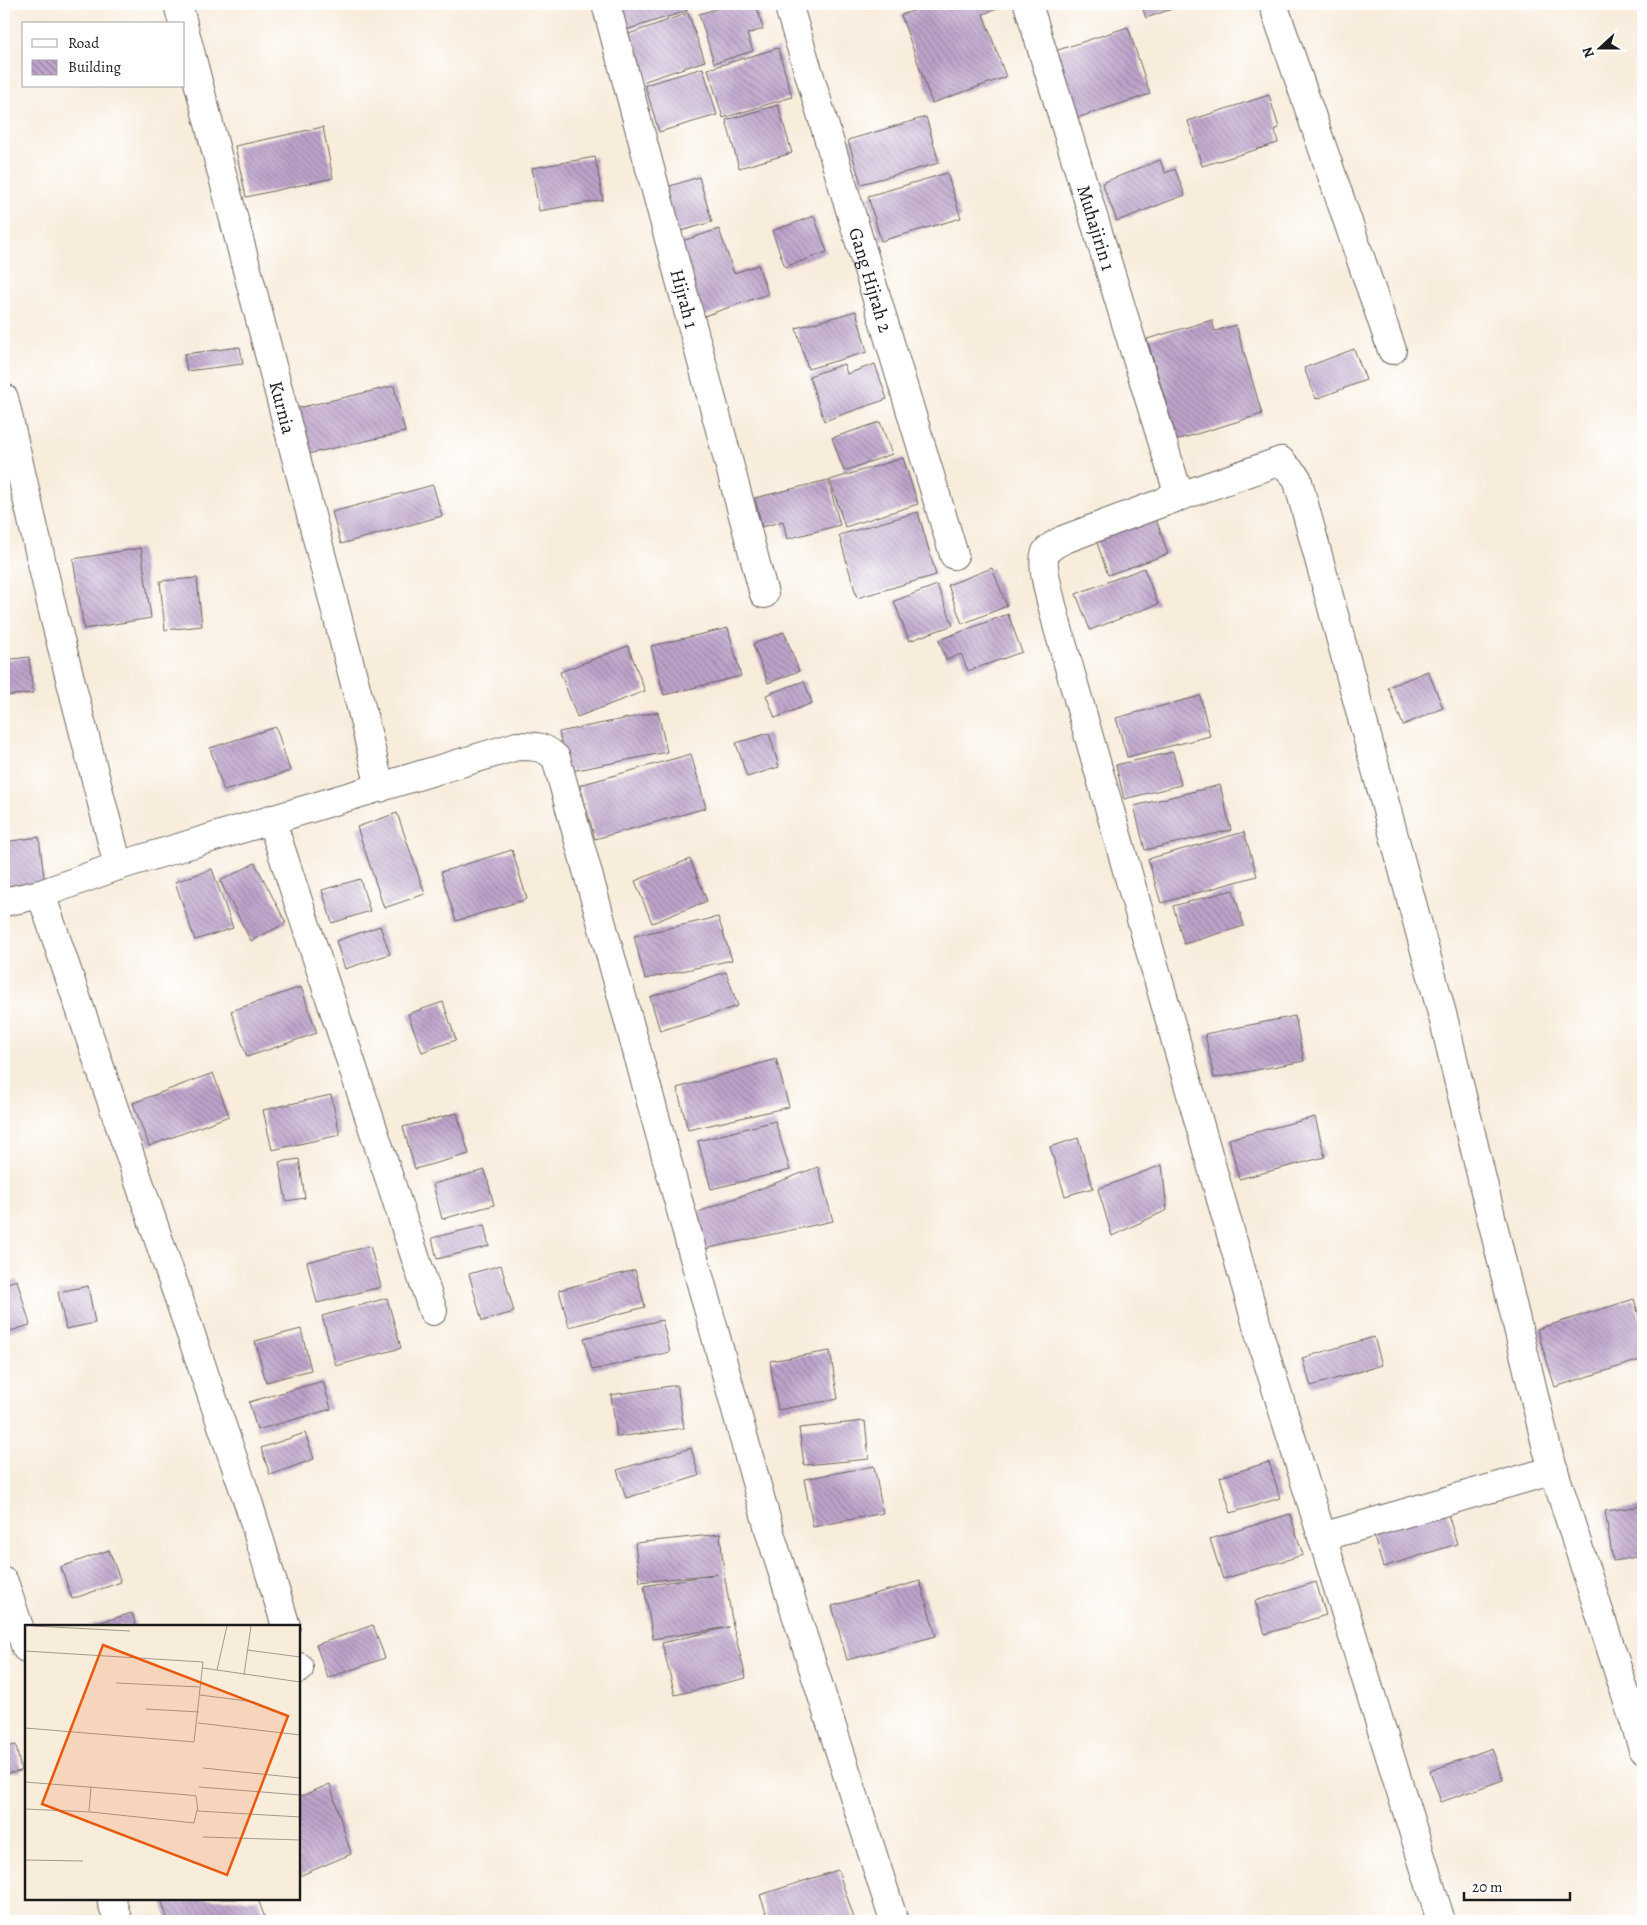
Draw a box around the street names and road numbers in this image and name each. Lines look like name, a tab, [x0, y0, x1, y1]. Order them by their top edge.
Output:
street label: Muhajirin 1	[1070, 182, 1121, 275]
street label: Gang Hijrah 2	[842, 224, 898, 336]
street label: Hijrah 1	[664, 266, 704, 332]
street label: Kurnia	[263, 378, 301, 437]

